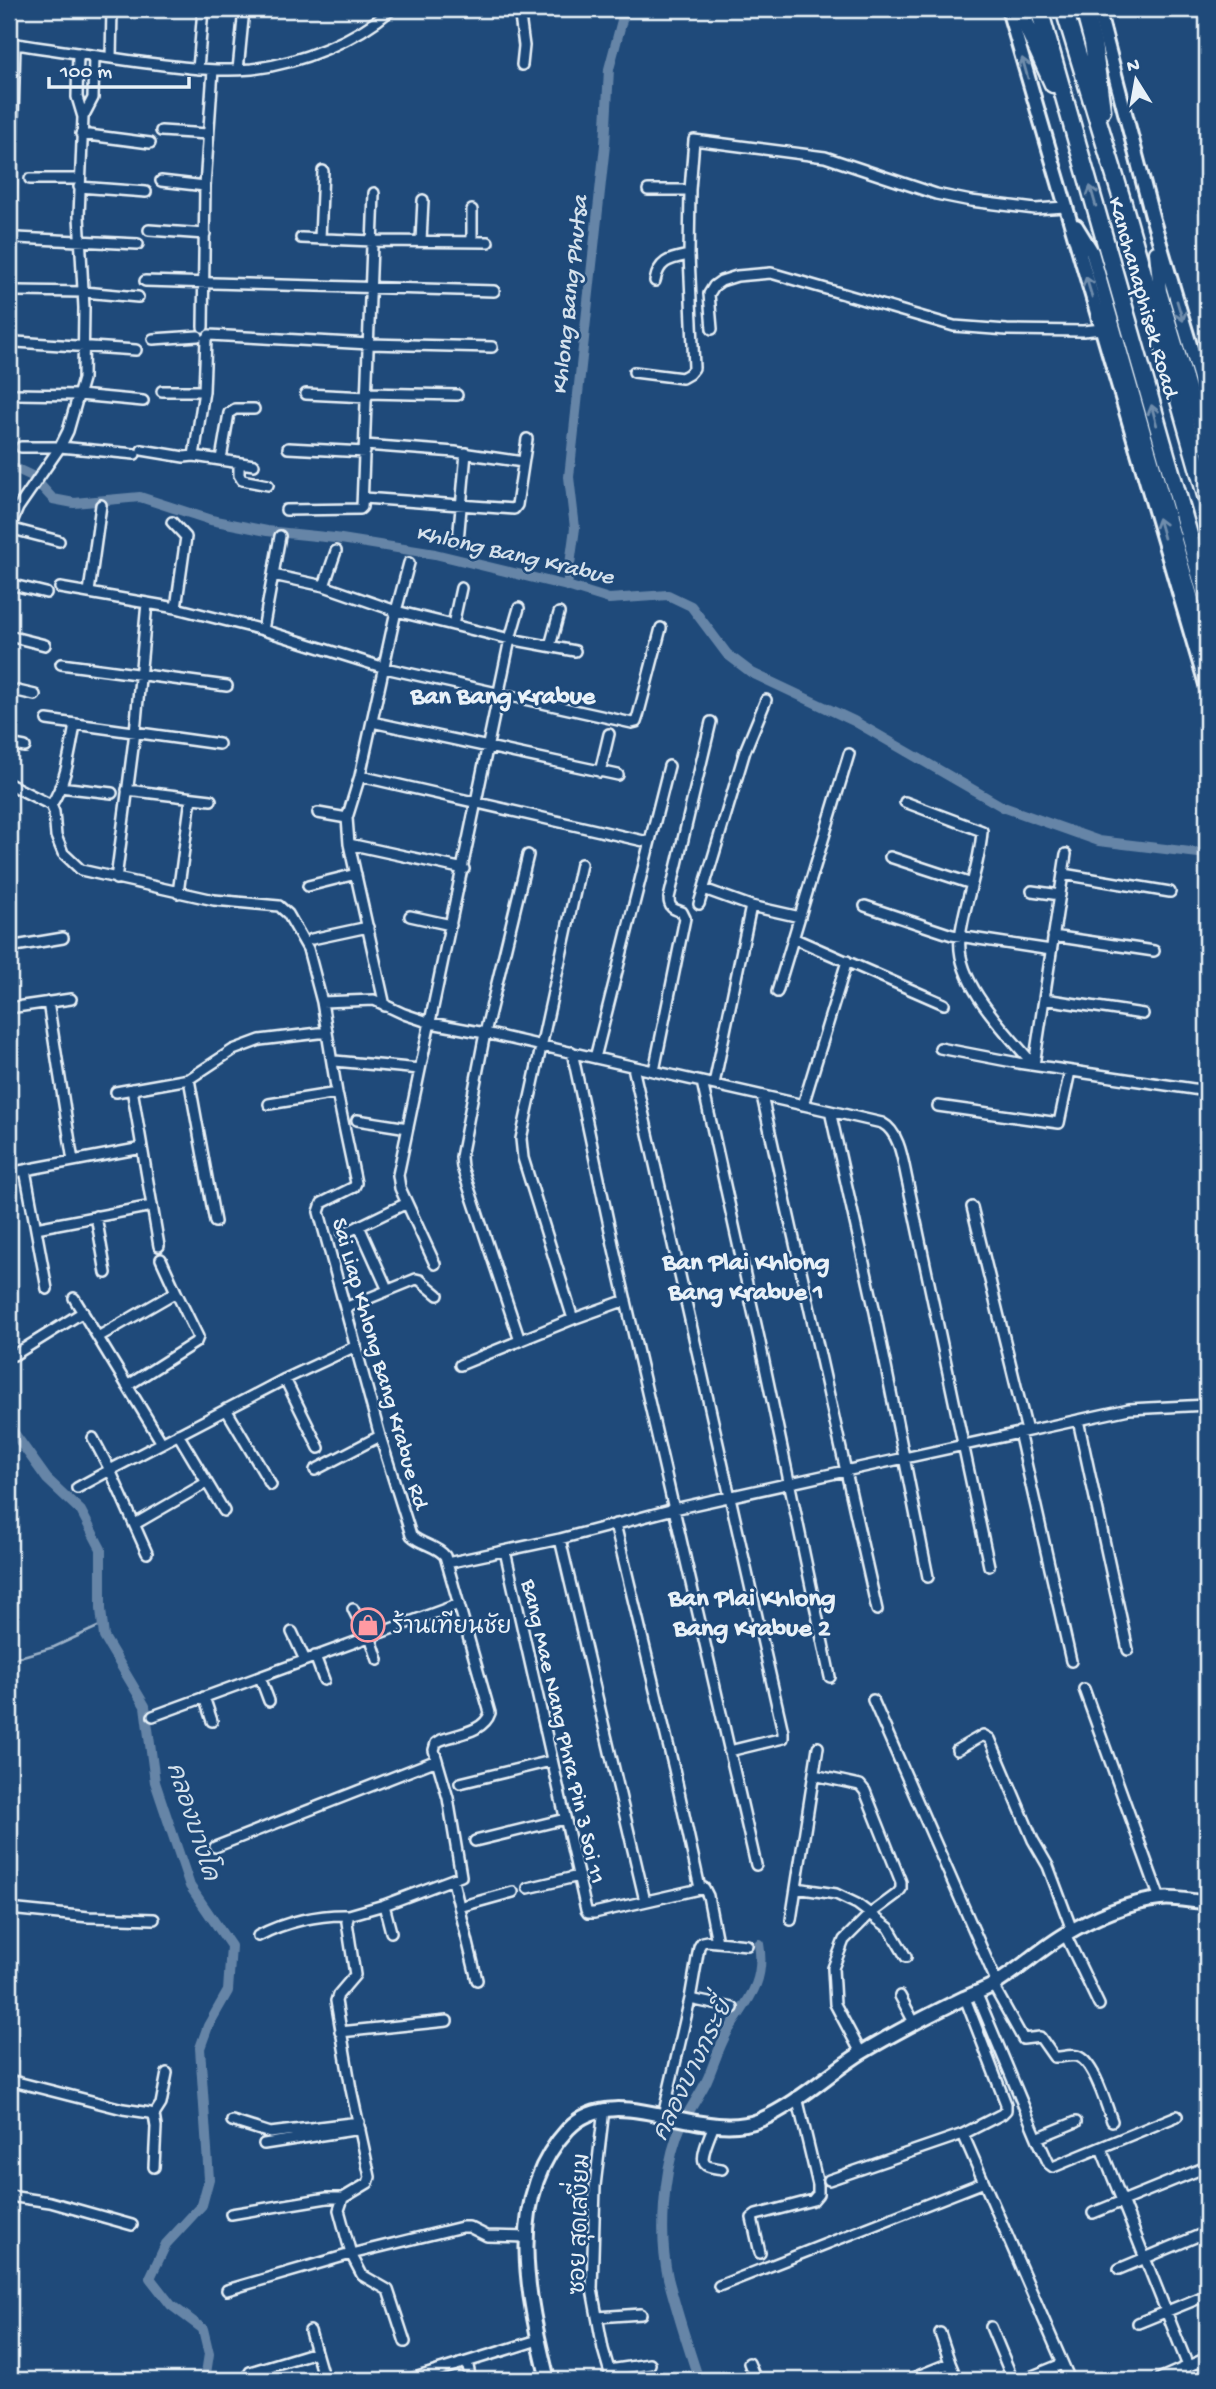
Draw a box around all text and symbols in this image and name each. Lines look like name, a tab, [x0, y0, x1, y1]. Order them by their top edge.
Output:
scale bar	[49, 46, 189, 90]
north arrow	[1100, 46, 1170, 116]
text: N	[1125, 54, 1142, 79]
one-way arrow	[1018, 58, 1031, 80]
text: 100 m	[59, 61, 112, 86]
one-way arrow	[1085, 185, 1098, 207]
water label: Khlong Bang Phutsa	[547, 193, 597, 396]
street label: Kanchanaphisek Road	[1100, 194, 1184, 403]
one-way arrow	[1082, 276, 1095, 298]
one-way arrow	[1175, 300, 1188, 322]
one-way arrow	[1147, 404, 1160, 426]
one-way arrow	[1153, 518, 1166, 540]
water label: Khlong Bang Krabue	[412, 520, 618, 594]
district label: Ban Bang Krabue	[410, 683, 597, 714]
street label: Sai Liap Khlong Bang Krabue Rd	[324, 1215, 434, 1514]
district label: Ban Plai Khlong Bang Krabue 1	[661, 1249, 830, 1310]
street label: Bang Mae Nang Phra Pin 3 Soi 11	[513, 1576, 610, 1887]
district label: Ban Plai Khlong Bang Krabue 2	[667, 1585, 836, 1646]
shop icon: ร้านเทียนชัย	[349, 1606, 387, 1644]
place label: ร้านเทียนชัย	[392, 1610, 512, 1642]
water label: คลองบางโค	[158, 1758, 229, 1886]
water label: คลองบางกระยี่	[638, 1986, 743, 2146]
street label: ซอย สุดเสงี่ยม	[554, 2152, 598, 2295]

